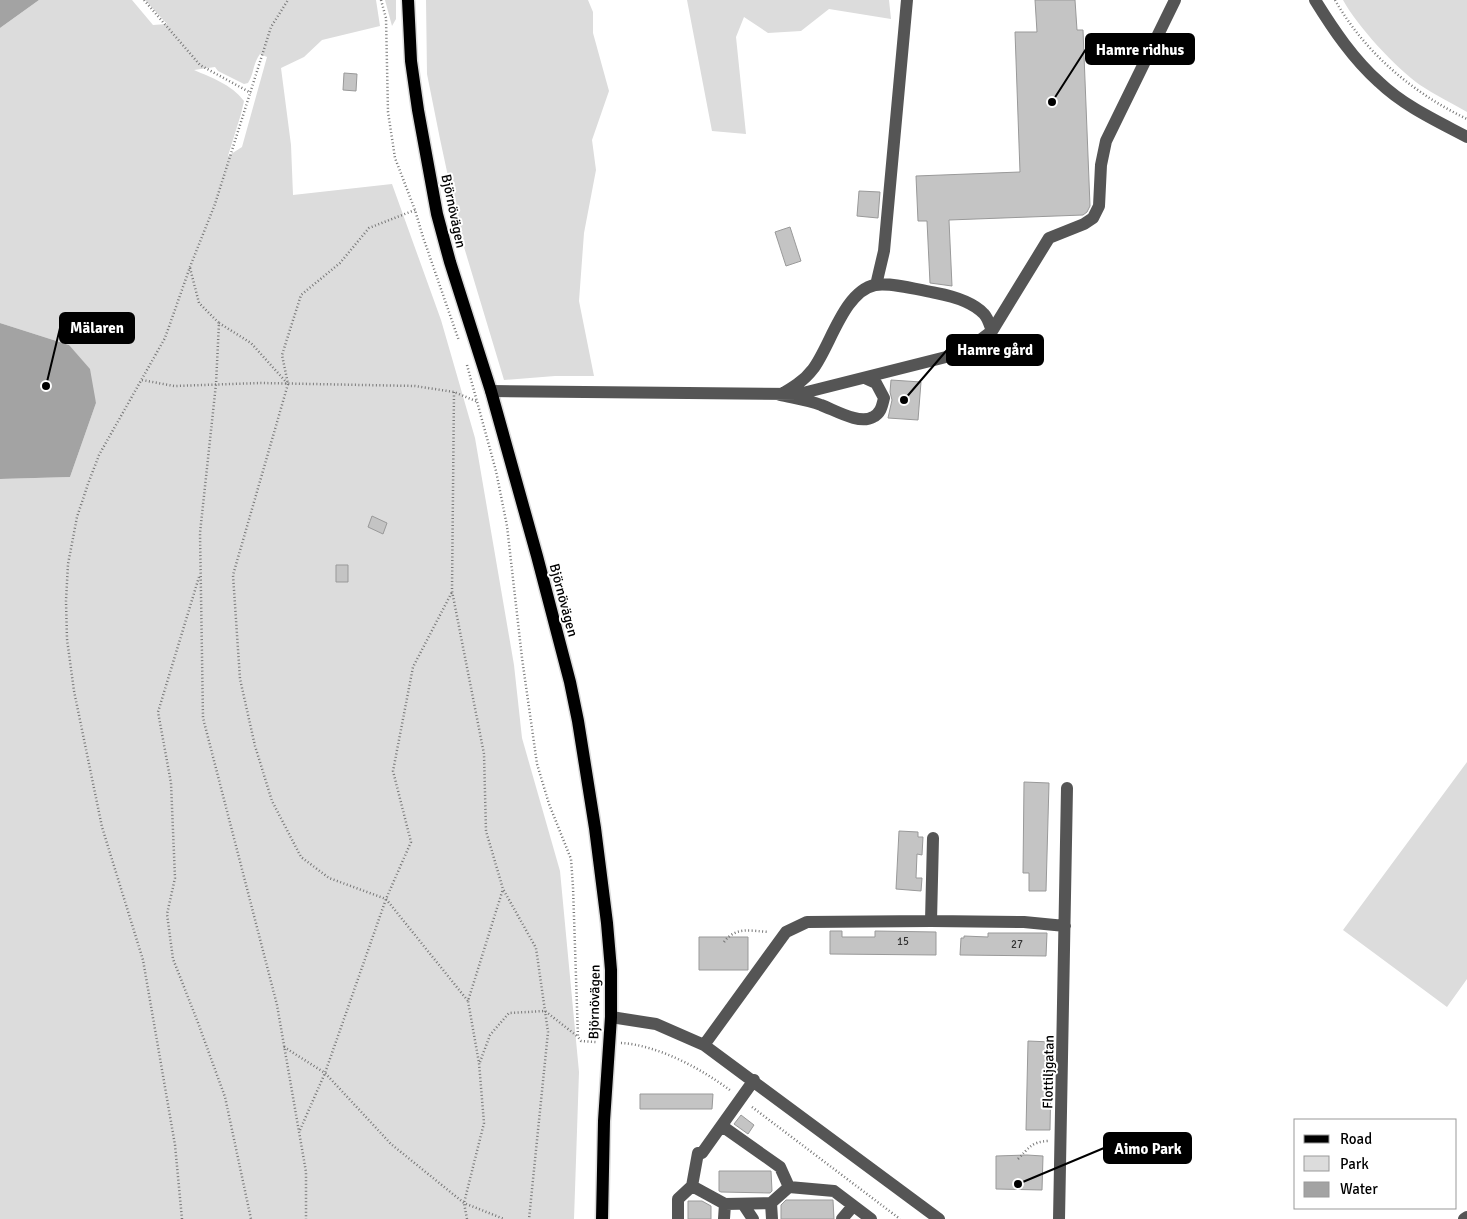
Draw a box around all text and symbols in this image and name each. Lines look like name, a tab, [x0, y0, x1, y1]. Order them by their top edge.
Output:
callout: Hamre ridhus	[1086, 34, 1194, 64]
text: Hamre ridhus	[1096, 41, 1185, 59]
street label: Björnövägen	[437, 173, 470, 250]
callout: Mälaren	[60, 313, 134, 343]
text: Mälaren	[70, 319, 124, 337]
callout: Hamre gård	[947, 335, 1043, 365]
text: Hamre gård	[957, 341, 1033, 359]
street label: Björnövägen	[546, 562, 581, 639]
house number: 15	[897, 935, 909, 948]
house number: 27	[1011, 938, 1023, 951]
street label: Björnövägen	[585, 964, 604, 1040]
street label: Flottiljgatan	[1039, 1035, 1058, 1109]
legend	[1294, 1119, 1457, 1209]
text: Road	[1340, 1130, 1372, 1148]
callout: Aimo Park	[1104, 1133, 1191, 1163]
text: Aimo Park	[1114, 1140, 1182, 1158]
text: Park	[1340, 1155, 1369, 1173]
text: Water	[1340, 1180, 1378, 1198]

